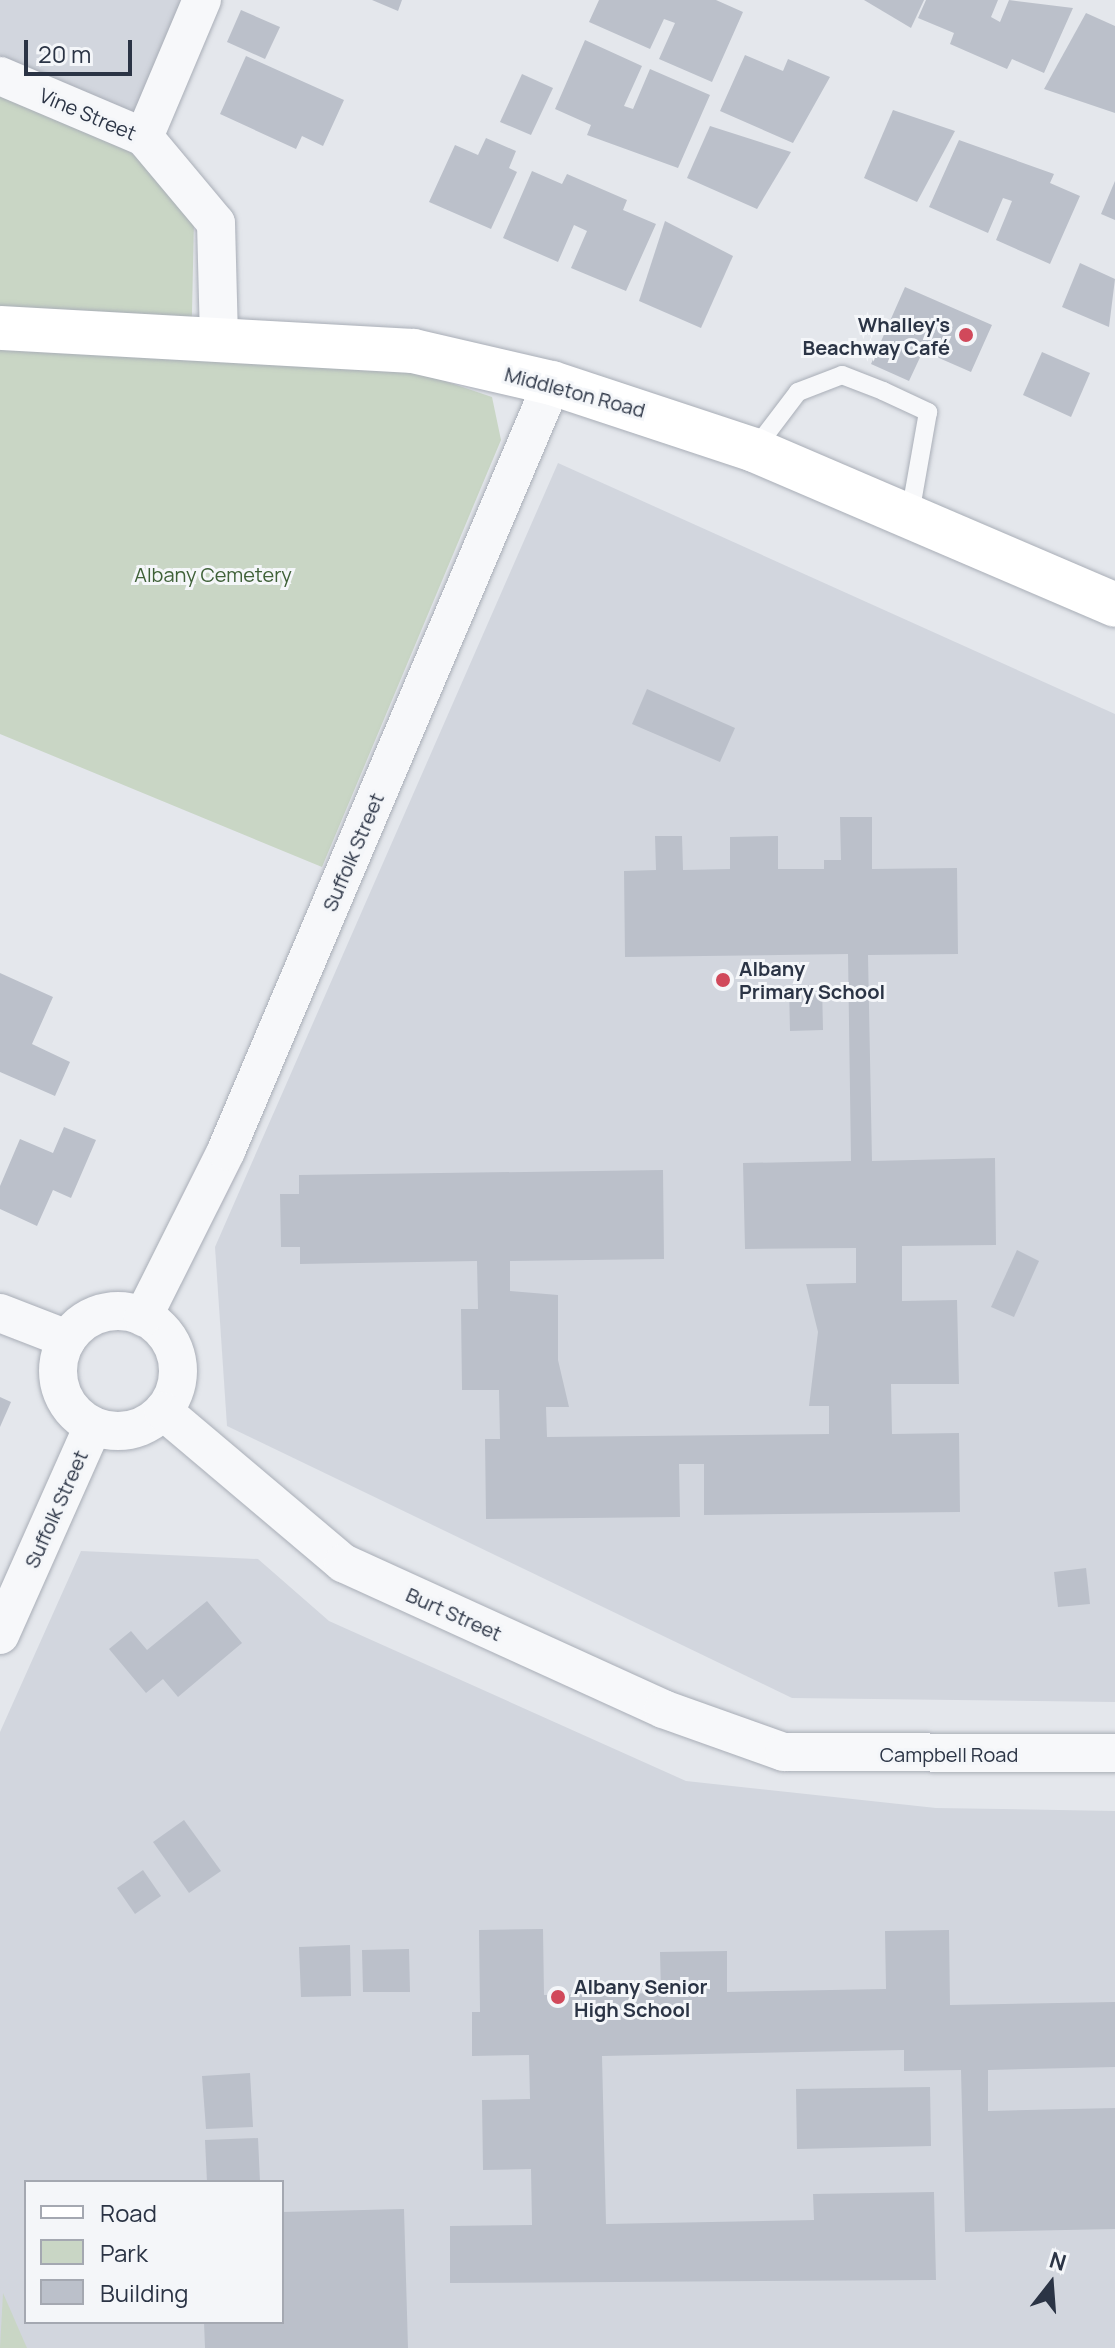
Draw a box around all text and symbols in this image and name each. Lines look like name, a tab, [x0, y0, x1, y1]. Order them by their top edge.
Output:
scale bar	[28, 24, 136, 74]
text: 20 m	[38, 37, 91, 70]
street label: Vine Street	[36, 83, 140, 145]
place label: Whalley's Beachway Café	[803, 312, 950, 359]
marker: Whalley's Beachway Café	[957, 326, 975, 344]
street label: Middleton Road	[502, 362, 648, 422]
park label: Albany Cemetery	[134, 562, 292, 586]
street label: Suffolk Street	[317, 789, 389, 915]
place label: Albany Primary School	[739, 956, 885, 1003]
marker: Albany Primary School	[714, 971, 732, 989]
street label: Suffolk Street	[19, 1446, 93, 1572]
street label: Burt Street	[402, 1582, 506, 1646]
street label: Campbell Road	[880, 1742, 1018, 1766]
place label: Albany Senior High School	[574, 1974, 708, 2021]
marker: Albany Senior High School	[549, 1988, 567, 2006]
legend	[24, 2180, 284, 2324]
text: Road	[100, 2196, 157, 2229]
text: Park	[100, 2236, 148, 2269]
north arrow	[1011, 2244, 1091, 2324]
text: N	[1046, 2244, 1070, 2278]
text: Building	[100, 2276, 188, 2309]

